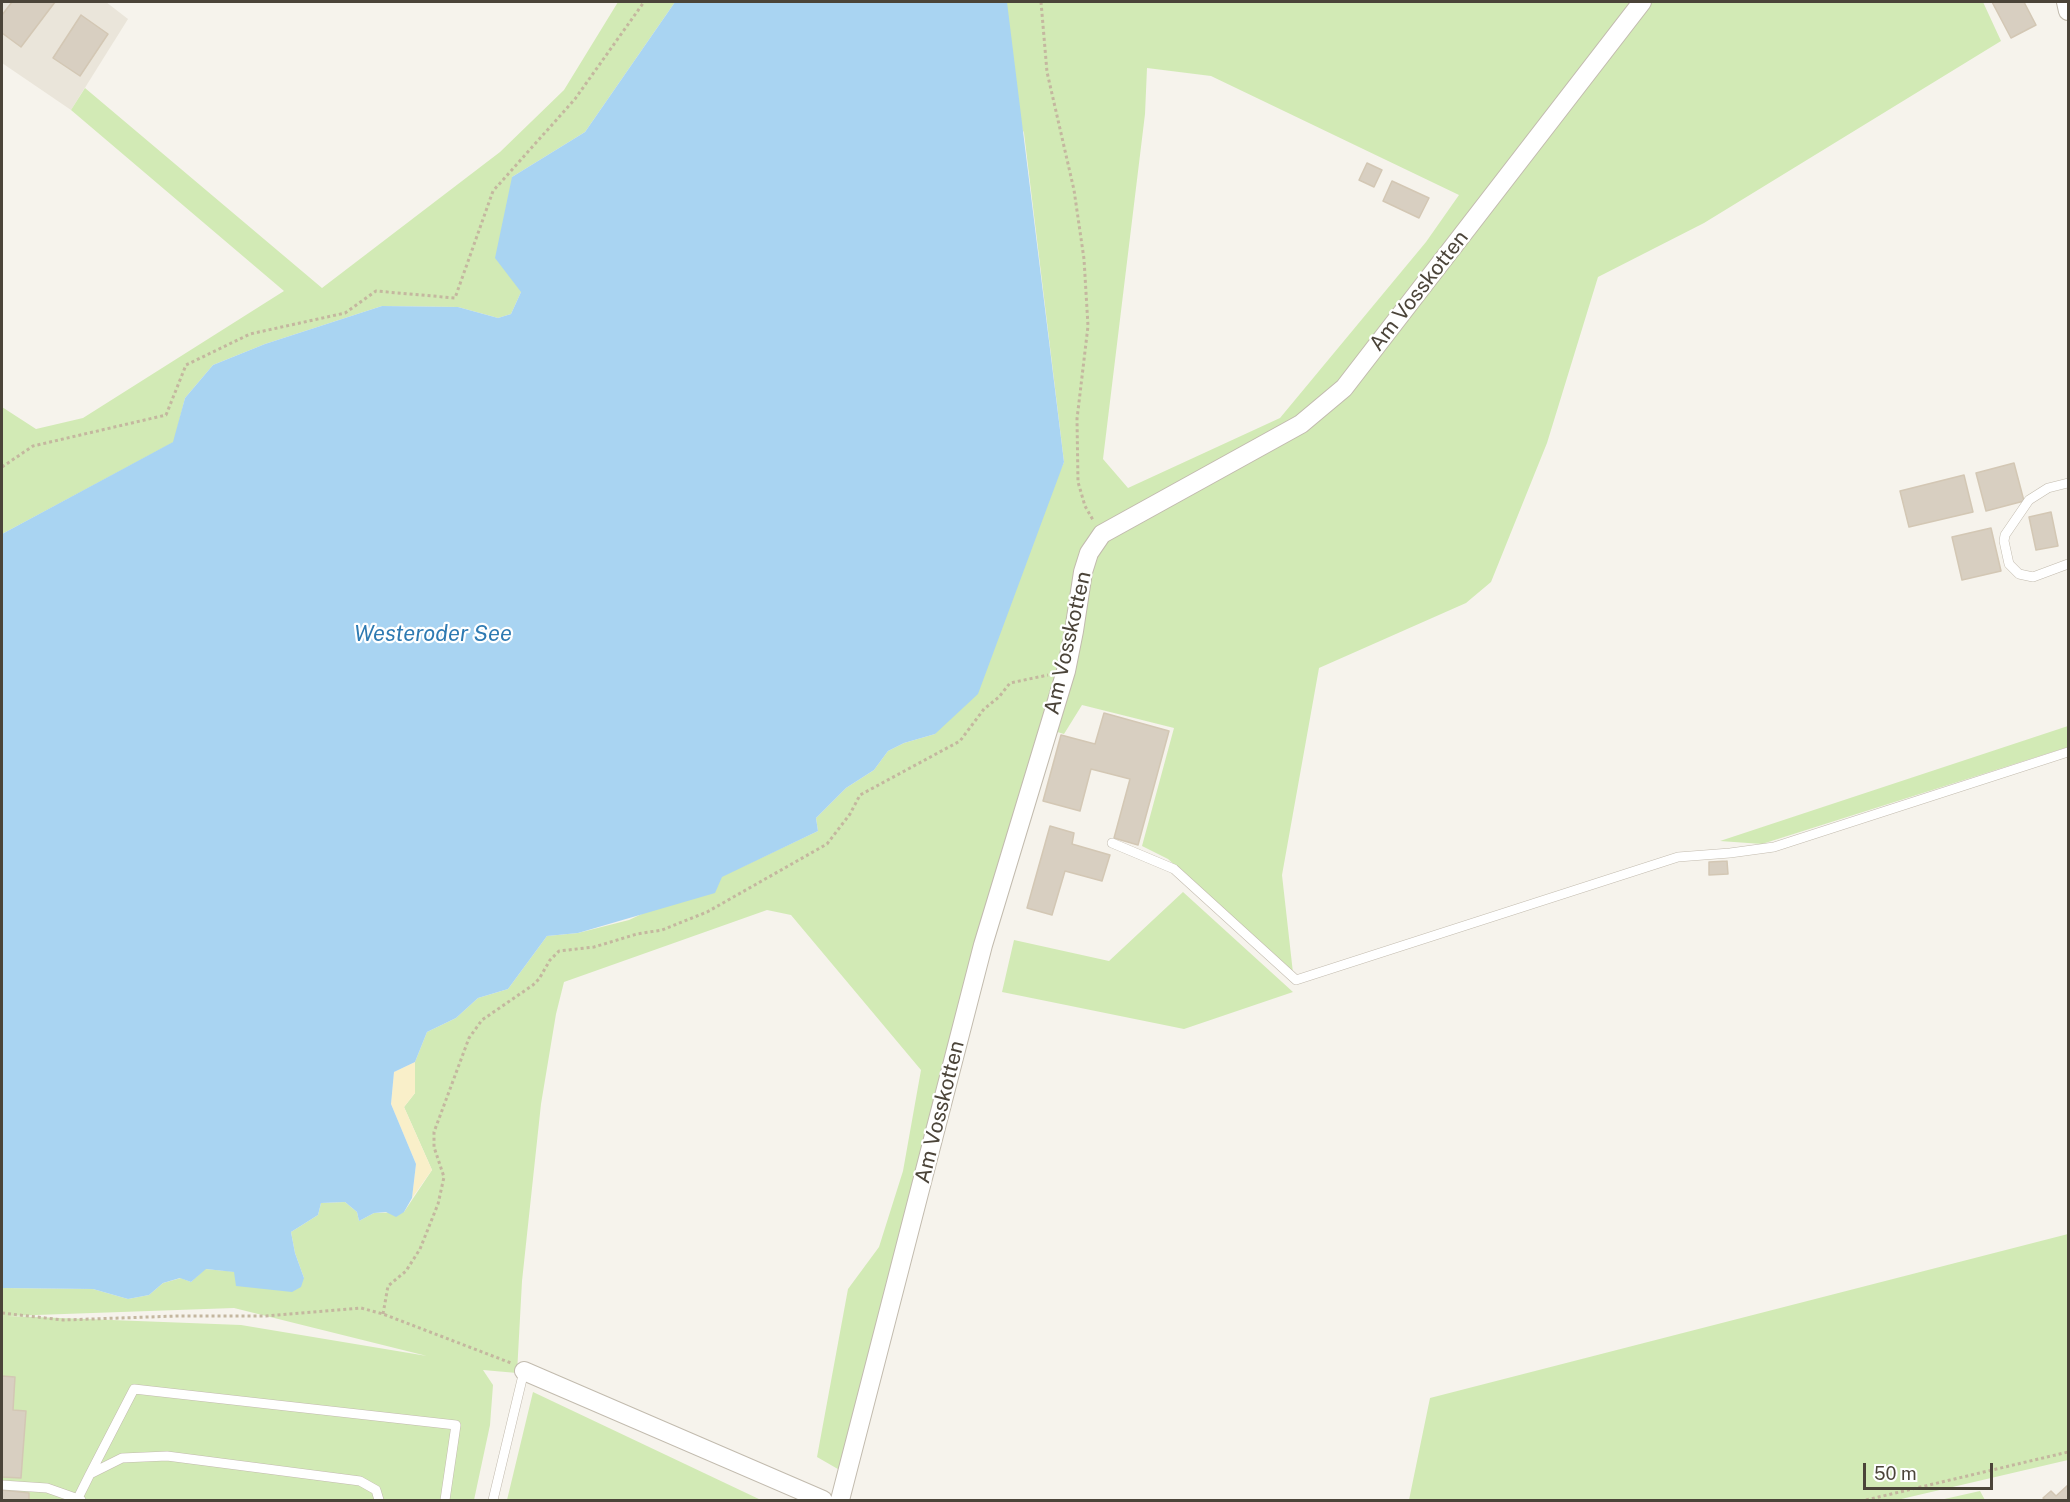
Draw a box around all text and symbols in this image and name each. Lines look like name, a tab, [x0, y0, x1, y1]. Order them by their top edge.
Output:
street label: Am Vosskotten	[1364, 226, 1474, 356]
street label: Am Vosskotten	[1039, 569, 1097, 717]
water label: Westeroder See	[354, 621, 512, 647]
street label: Am Vosskotten	[910, 1038, 970, 1186]
scale bar	[1866, 1451, 1996, 1489]
text: 50 m	[1874, 1463, 1917, 1484]

